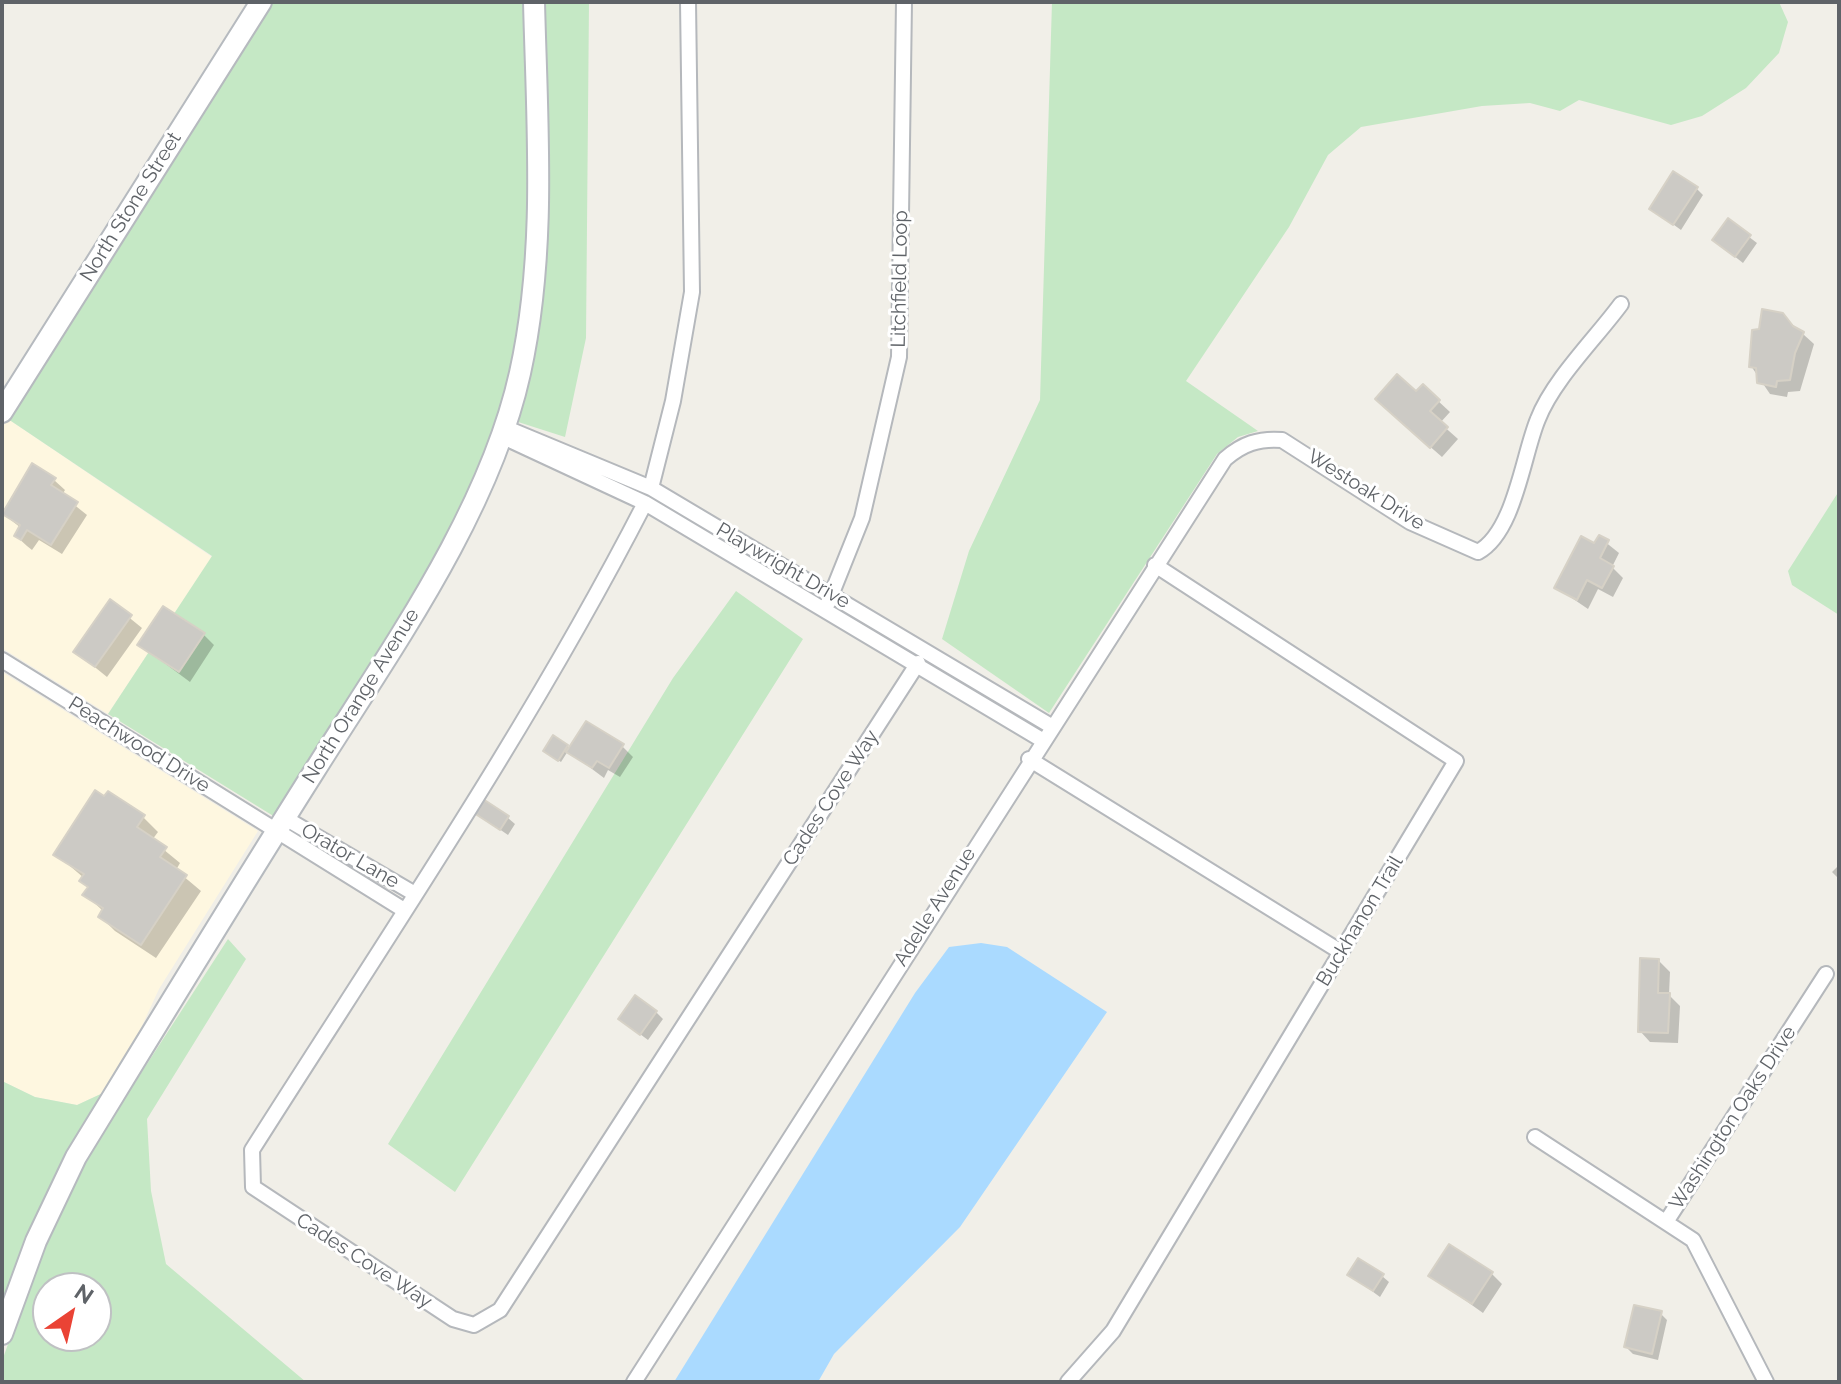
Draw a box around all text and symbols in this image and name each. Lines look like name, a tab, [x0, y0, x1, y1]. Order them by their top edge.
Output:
street label: North Stone Street	[75, 128, 187, 286]
street label: Litchfield Loop	[887, 210, 913, 348]
street label: Westoak Drive	[1303, 444, 1429, 536]
street label: Playwright Drive	[712, 518, 854, 614]
street label: North Orange Avenue	[297, 604, 425, 788]
street label: Peachwood Drive	[64, 692, 214, 798]
street label: Cades Cove Way	[778, 726, 884, 870]
street label: Orator Lane	[297, 818, 403, 894]
street label: Adelle Avenue	[889, 843, 981, 971]
street label: Buckhanon Trail	[1312, 851, 1408, 991]
street label: Washington Oaks Drive	[1665, 1021, 1801, 1215]
street label: Cades Cove Way	[292, 1208, 436, 1314]
north arrow	[32, 1272, 112, 1352]
text: N	[70, 1278, 99, 1309]

